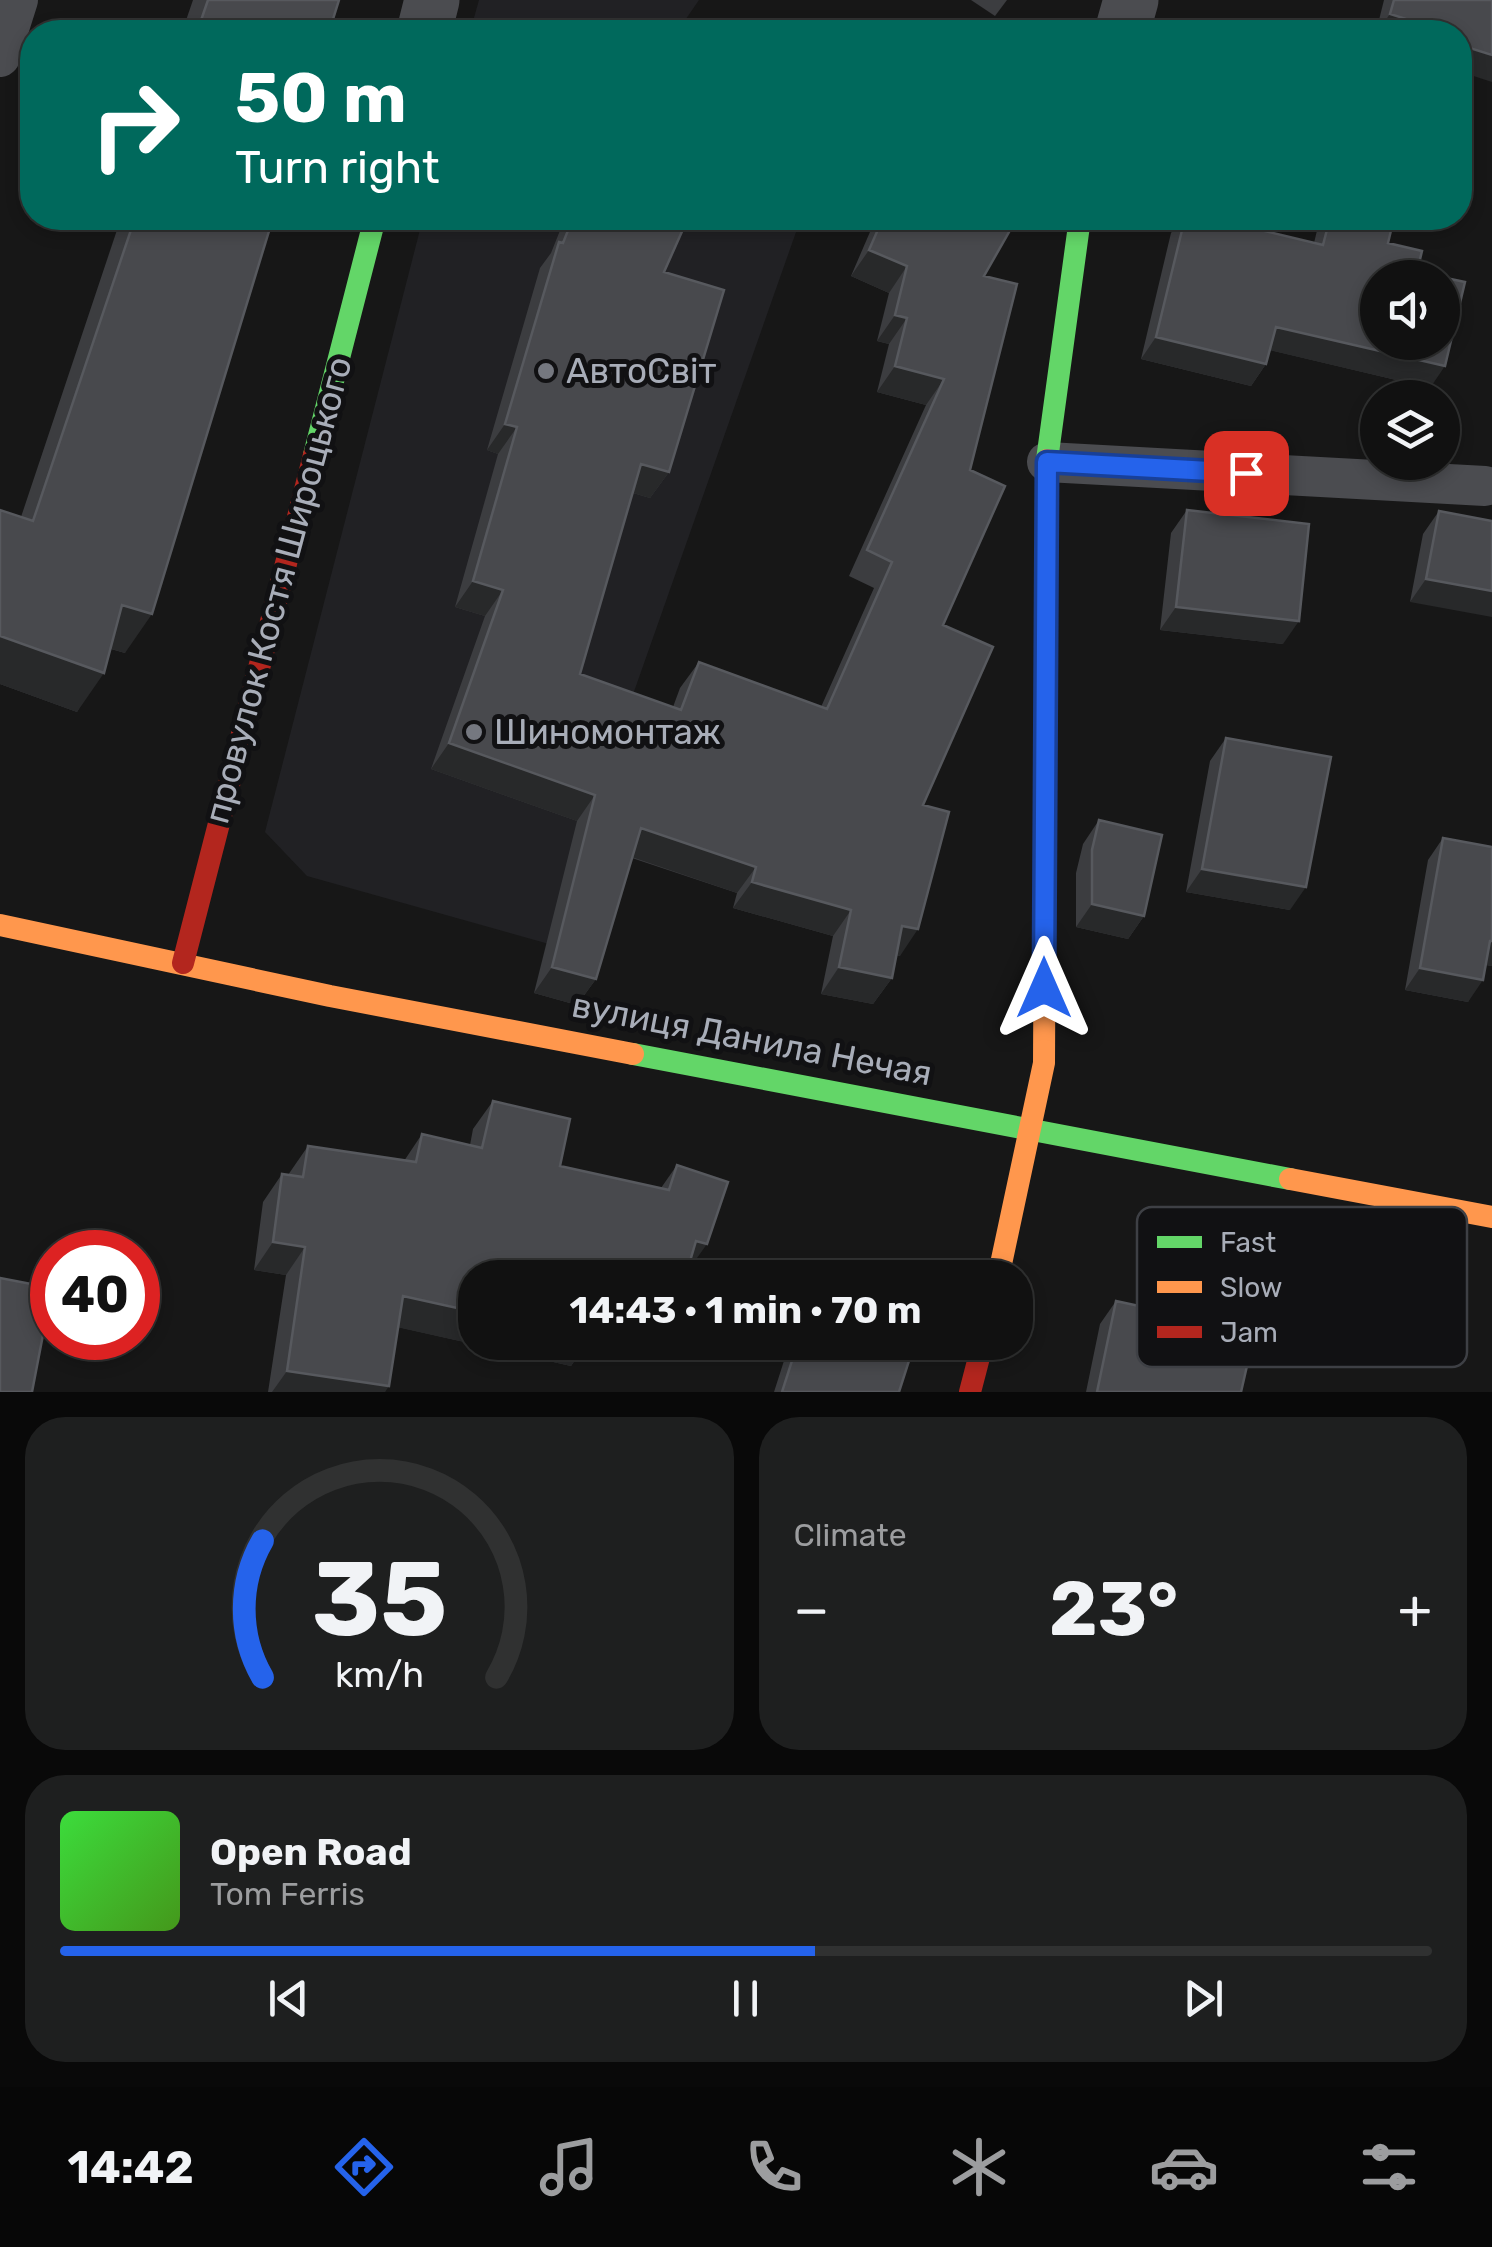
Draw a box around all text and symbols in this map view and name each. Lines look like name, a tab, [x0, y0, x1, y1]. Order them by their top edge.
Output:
text: 50 m	[235, 57, 407, 140]
icon: right	[70, 60, 200, 190]
text: Turn right	[235, 141, 439, 194]
map controls	[1360, 260, 1460, 480]
button: sound	[1360, 260, 1460, 360]
place label: АвтоСвіт	[566, 350, 717, 392]
street label: провулок Костя Широцького	[195, 352, 361, 828]
marker: АвтоСвіт	[535, 360, 557, 382]
button: layers	[1360, 380, 1460, 480]
pin	[1204, 431, 1289, 516]
icon: arrive	[1219, 446, 1274, 501]
place label: Шиномонтаж	[494, 711, 721, 753]
marker: Шиномонтаж	[463, 721, 485, 743]
position arrow	[992, 936, 1096, 1040]
street label: вулиця Данила Нечая	[568, 983, 936, 1095]
legend	[1137, 1207, 1467, 1367]
text: Fast	[1220, 1226, 1276, 1259]
speed limit sign: 40	[30, 1230, 160, 1360]
text: Slow	[1220, 1271, 1282, 1304]
text: 14:43 · 1 min · 70 m	[570, 1287, 922, 1333]
text: Jam	[1220, 1316, 1278, 1349]
text: Climate	[794, 1516, 907, 1554]
text: 35	[311, 1538, 447, 1661]
text: 23°	[1049, 1565, 1178, 1654]
text: −	[794, 1577, 829, 1642]
text: +	[1398, 1577, 1432, 1642]
text: km/h	[335, 1654, 424, 1696]
text: Open Road	[210, 1829, 412, 1875]
text: Tom Ferris	[210, 1875, 365, 1913]
icon: previous	[261, 1971, 316, 2026]
icon: pause	[718, 1971, 773, 2026]
icon: next	[1176, 1971, 1231, 2026]
icon: directions	[329, 2132, 399, 2202]
icon: music	[534, 2132, 604, 2202]
icon: phone	[739, 2132, 809, 2202]
icon: climate	[944, 2132, 1014, 2202]
icon: car	[1149, 2132, 1219, 2202]
icon: filters	[1354, 2132, 1424, 2202]
text: 14:42	[68, 2141, 194, 2194]

